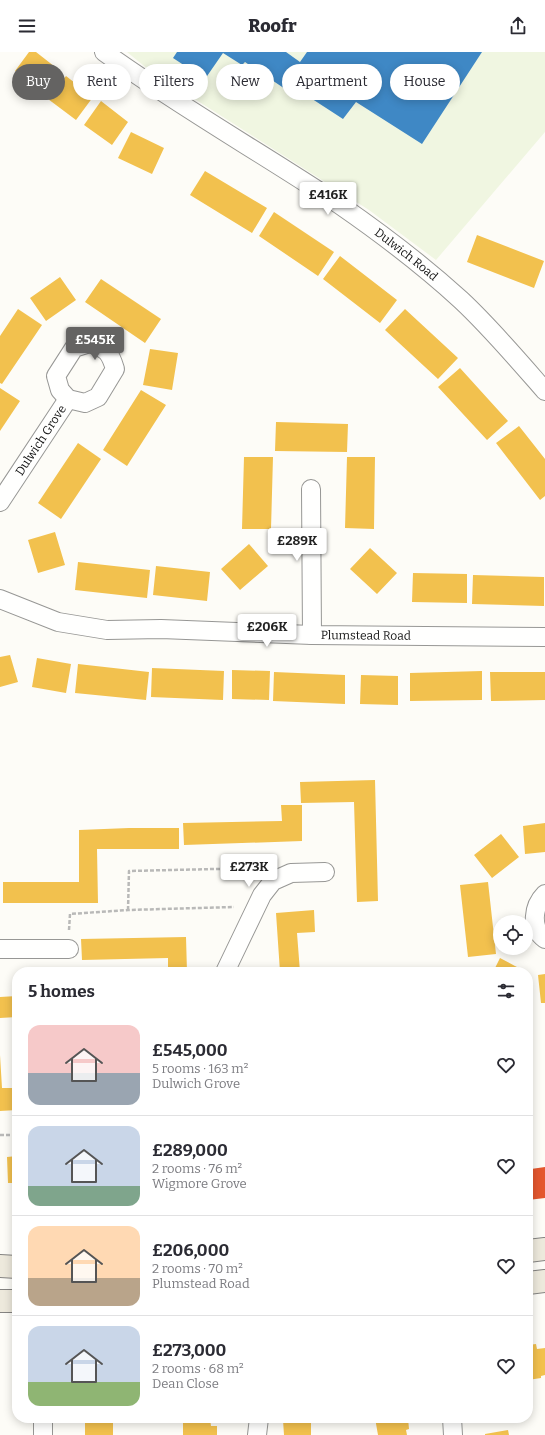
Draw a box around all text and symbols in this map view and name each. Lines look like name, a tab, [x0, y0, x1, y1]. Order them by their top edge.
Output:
icon: menu	[16, 15, 38, 37]
text: Roofr	[248, 15, 297, 37]
icon: share	[507, 15, 529, 37]
chip: Buy	[12, 64, 65, 100]
chip: Rent	[73, 64, 131, 100]
chip: Filters	[139, 64, 208, 100]
chip: New	[216, 64, 274, 100]
chip: Apartment	[282, 64, 382, 100]
chip: House	[390, 64, 460, 100]
pin: £416K	[300, 182, 356, 216]
text: £416K	[308, 187, 348, 202]
street label: Dulwich Road	[372, 225, 441, 284]
pin: £545K	[67, 327, 123, 361]
text: £545K	[75, 332, 115, 347]
street label: Dulwich Grove	[13, 402, 69, 478]
pin: £289K	[269, 528, 325, 562]
text: £289K	[277, 533, 317, 548]
pin: £206K	[239, 614, 295, 648]
text: £206K	[246, 619, 288, 634]
street label: Plumstead Road	[321, 628, 411, 643]
pin: £273K	[221, 854, 277, 888]
text: £273K	[229, 859, 269, 874]
map controls	[493, 915, 533, 955]
button: locate	[493, 915, 533, 955]
icon: filters	[495, 980, 517, 1002]
text: 5 homes	[28, 981, 95, 1002]
text: £545,000	[152, 1040, 228, 1061]
icon: home	[60, 1041, 108, 1089]
icon: heart	[495, 1054, 517, 1076]
text: 5 rooms · 163 m²	[152, 1061, 248, 1076]
text: Dulwich Grove	[152, 1076, 240, 1091]
text: £289,000	[152, 1140, 228, 1161]
icon: home	[60, 1142, 108, 1190]
icon: heart	[495, 1155, 517, 1177]
text: 2 rooms · 76 m²	[152, 1161, 242, 1176]
text: Wigmore Grove	[152, 1176, 247, 1191]
text: £206,000	[152, 1240, 229, 1261]
icon: home	[60, 1242, 108, 1290]
icon: heart	[495, 1255, 517, 1277]
text: 2 rooms · 70 m²	[152, 1261, 243, 1276]
text: Plumstead Road	[152, 1276, 250, 1291]
text: £273,000	[152, 1340, 226, 1361]
icon: home	[60, 1342, 108, 1390]
icon: heart	[495, 1355, 517, 1377]
text: 2 rooms · 68 m²	[152, 1361, 244, 1376]
text: Dean Close	[152, 1376, 219, 1391]

